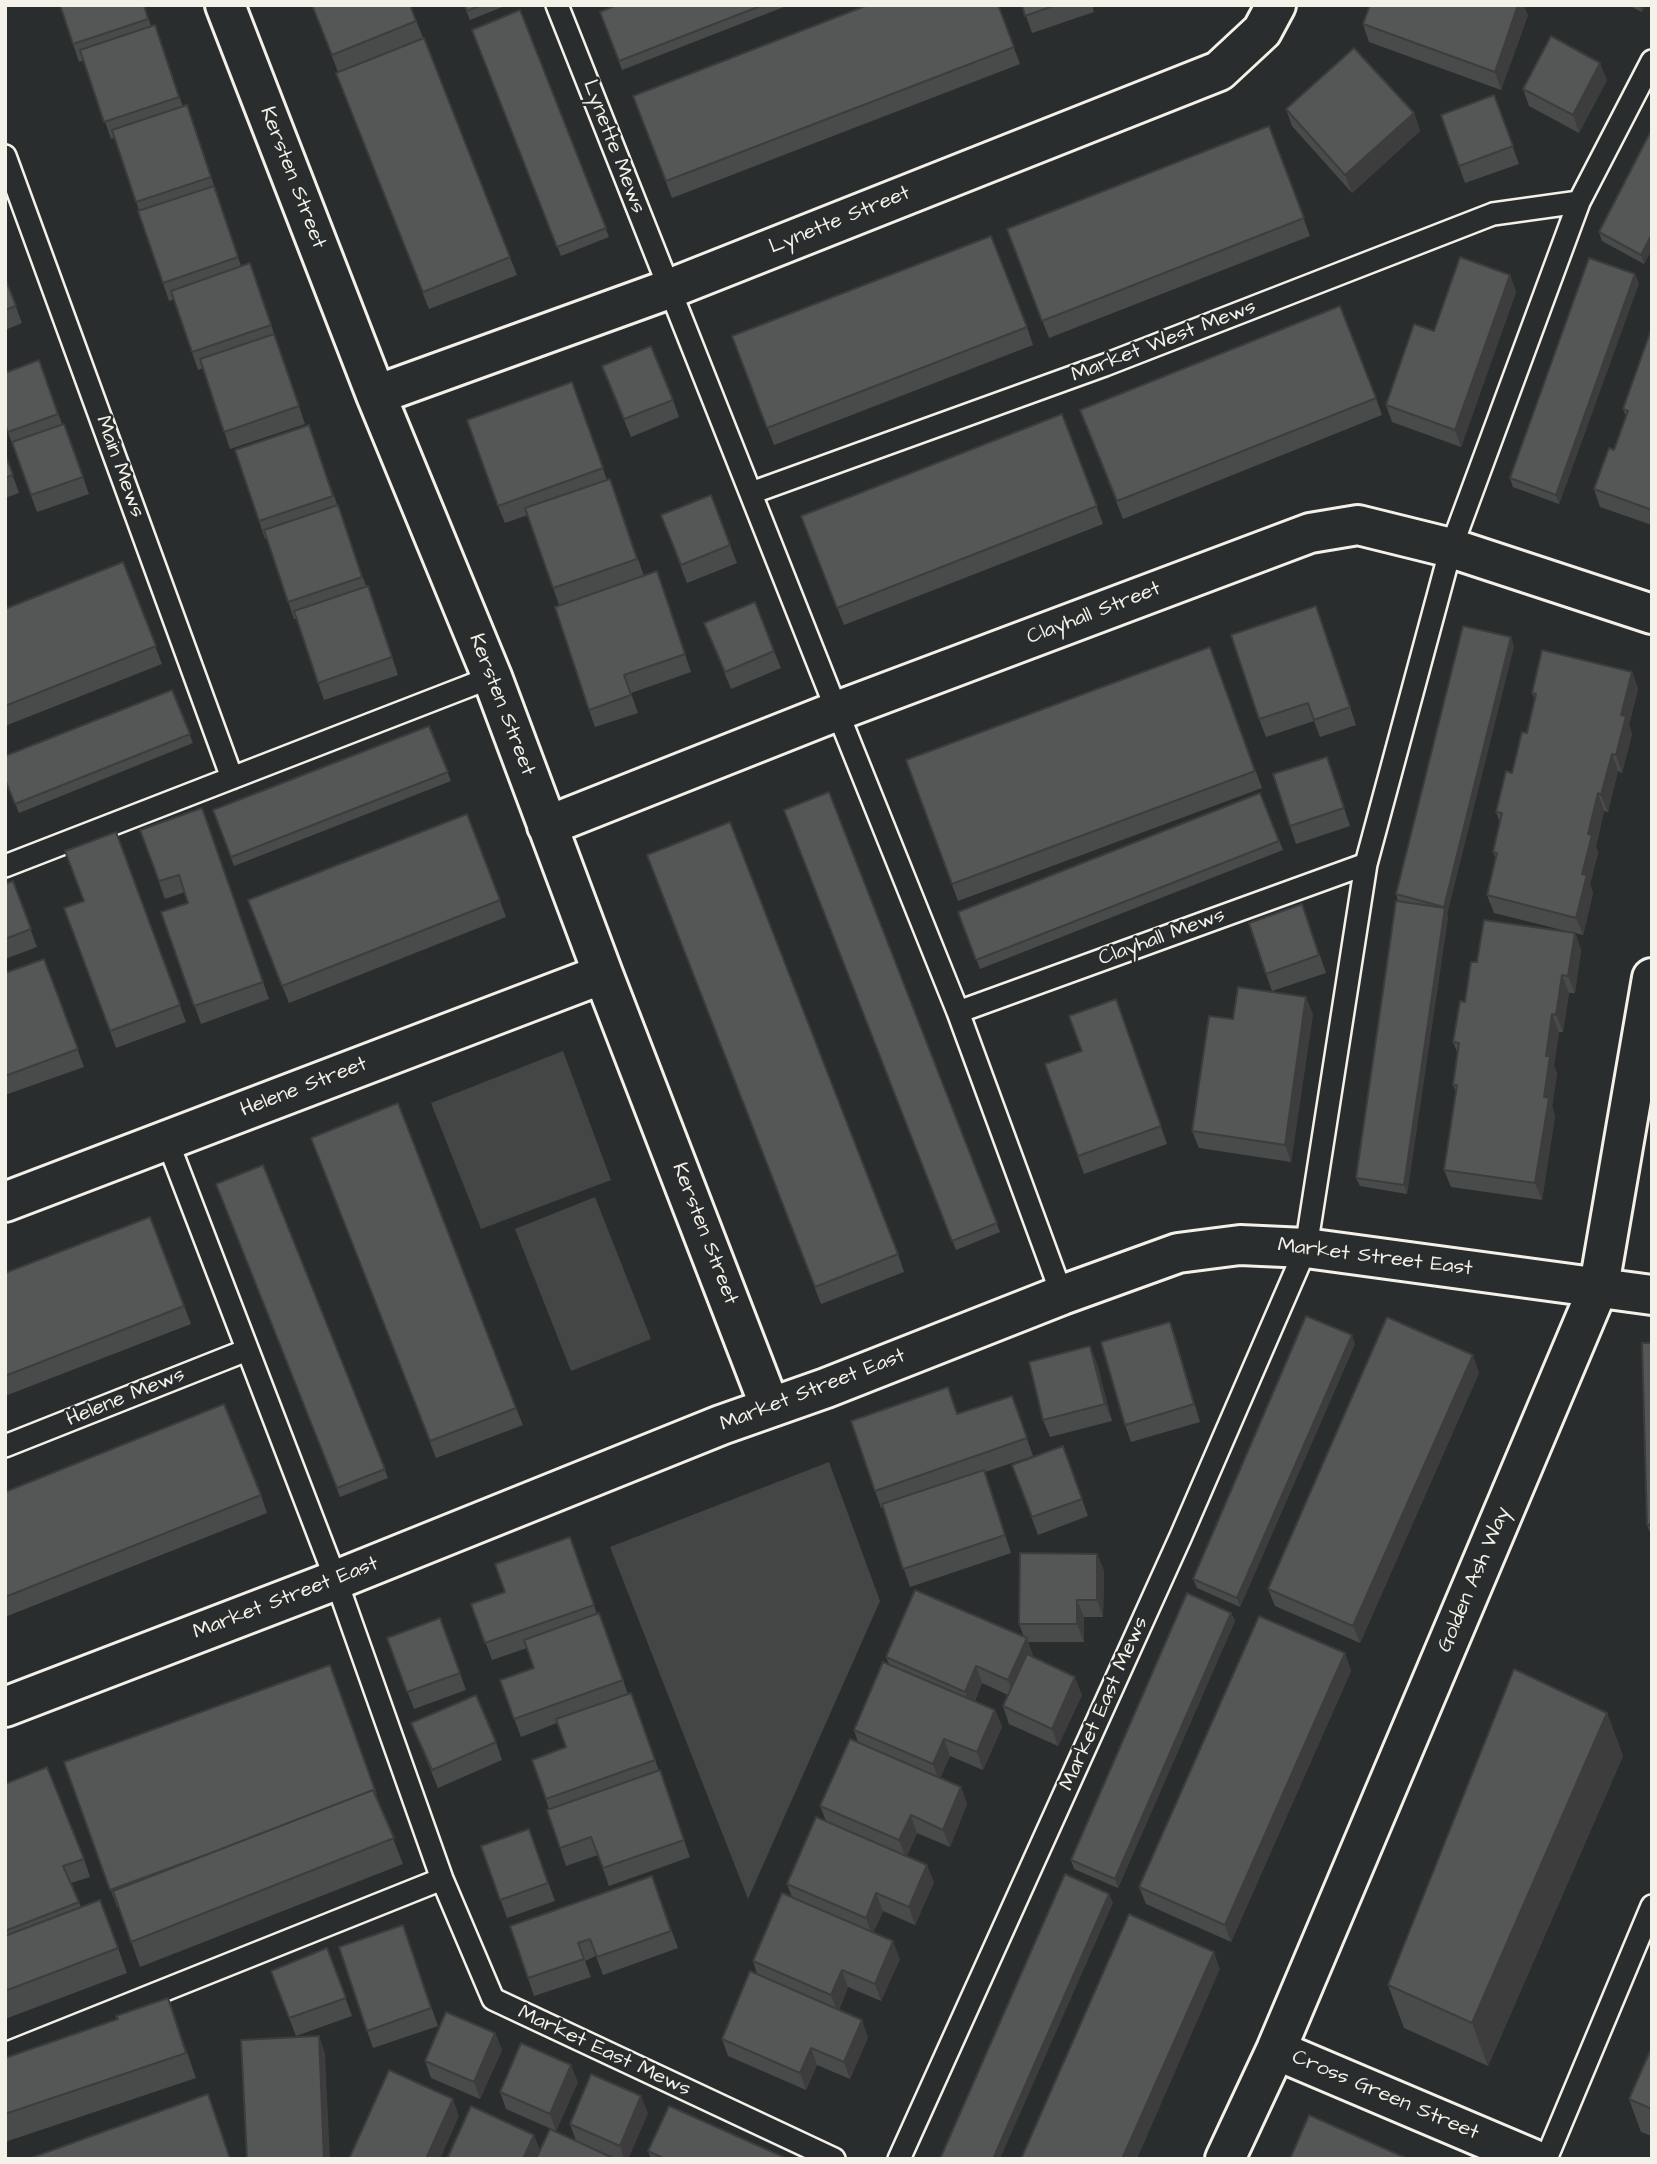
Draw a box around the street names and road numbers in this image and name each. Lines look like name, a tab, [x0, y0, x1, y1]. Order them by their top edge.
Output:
street label: Lynette Mews	[576, 77, 650, 217]
street label: Kersten Street	[253, 104, 331, 252]
street label: Lynette Street	[766, 181, 914, 261]
street label: Market West Mews	[1068, 295, 1260, 389]
street label: Main Mews	[89, 413, 149, 521]
street label: Clayhall Street	[1024, 577, 1164, 651]
street label: Kersten Street	[462, 631, 540, 779]
street label: Clayhall Mews	[1095, 903, 1229, 973]
street label: Helene Street	[237, 1052, 371, 1124]
street label: Kersten Street	[665, 1160, 743, 1308]
street label: Market Street East	[1276, 1234, 1474, 1282]
street label: Market Street East	[717, 1344, 909, 1438]
street label: Helene Mews	[63, 1363, 189, 1433]
street label: Golden Ash Way	[1433, 1504, 1517, 1656]
street label: Market Street East	[190, 1552, 382, 1646]
street label: Market East Mews	[1055, 1613, 1155, 1795]
street label: Market East Mews	[514, 2001, 694, 2103]
street label: Cross Green Street	[1288, 2045, 1482, 2147]

